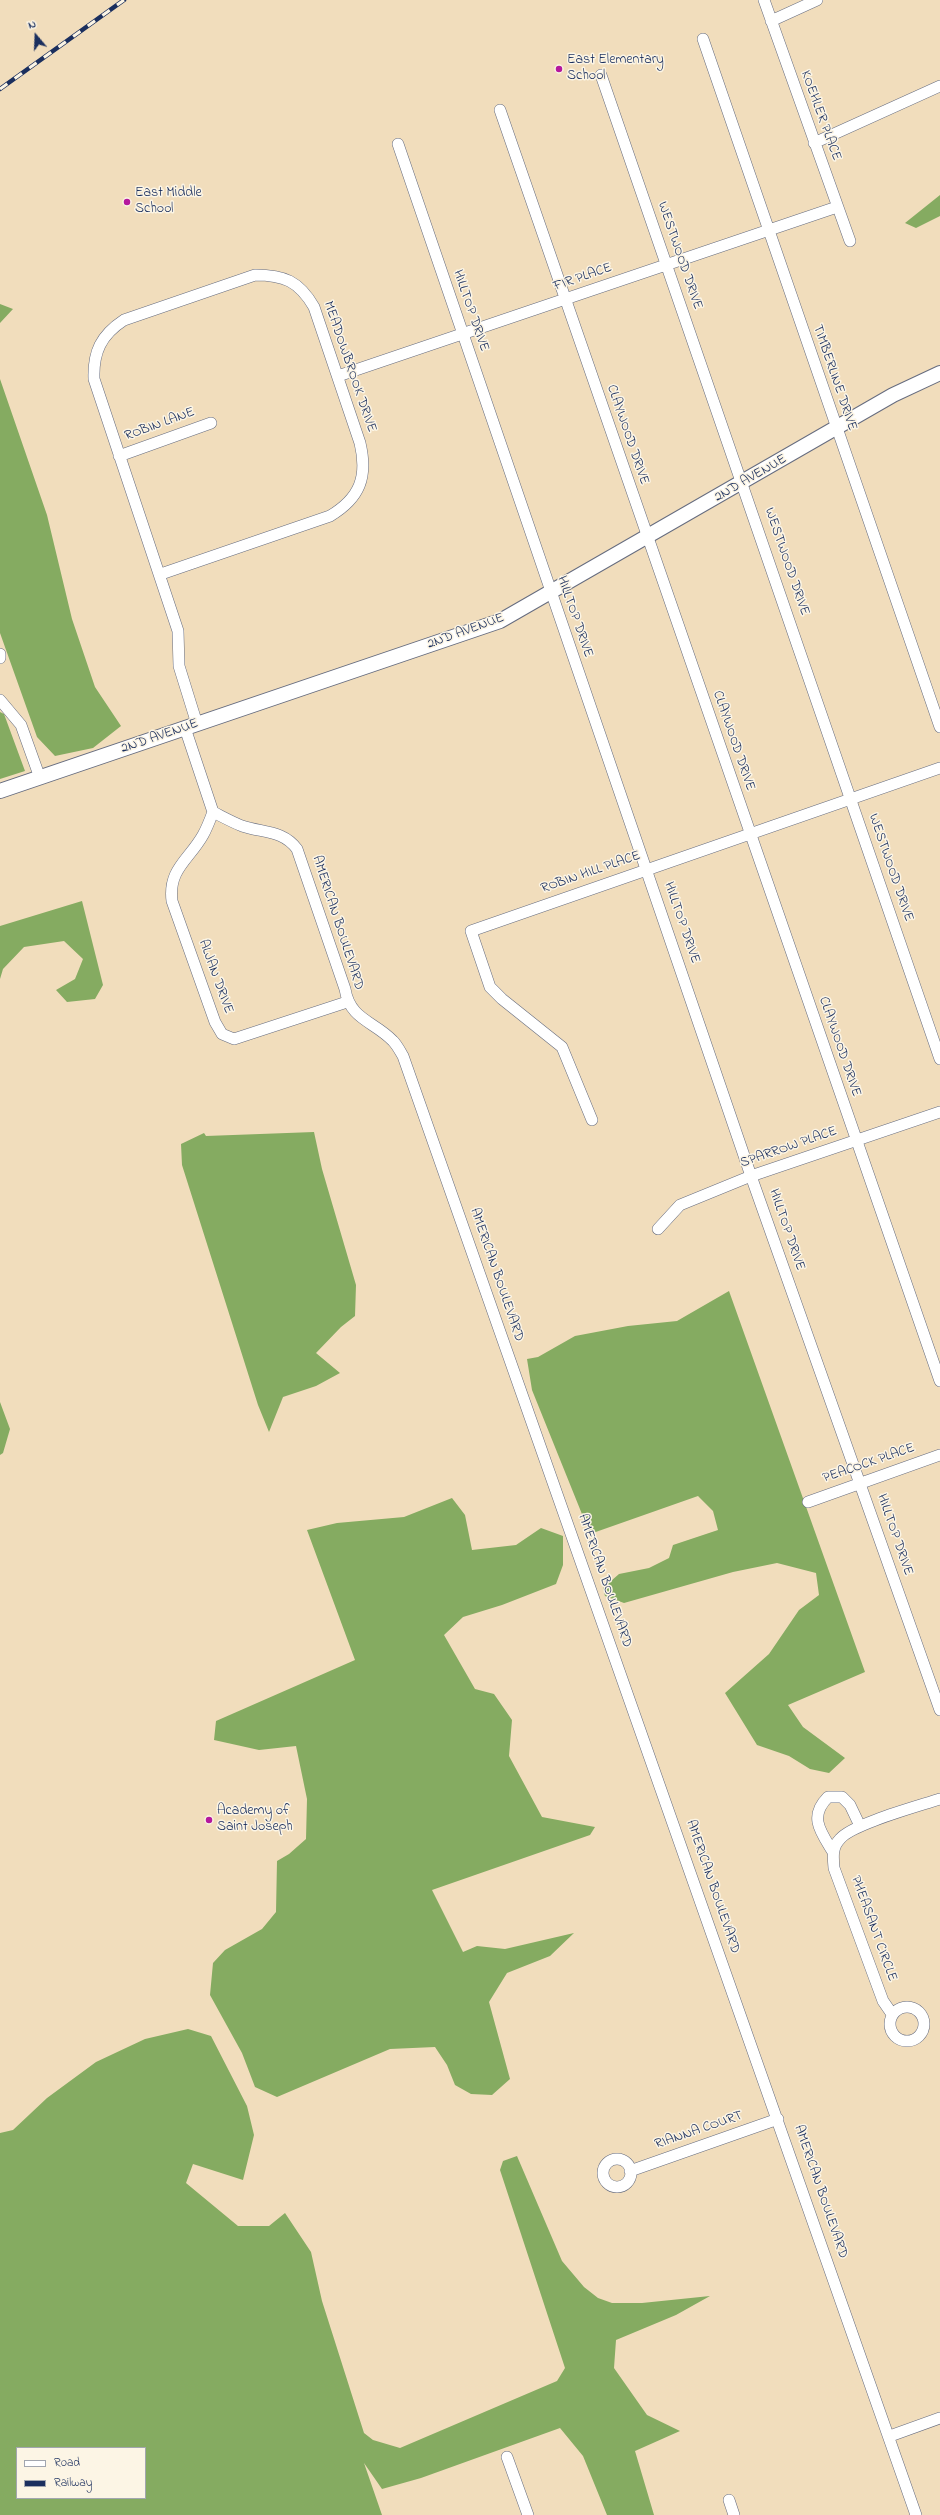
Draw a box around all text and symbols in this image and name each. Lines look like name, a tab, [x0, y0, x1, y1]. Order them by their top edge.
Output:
north arrow	[16, 16, 56, 56]
text: N	[26, 16, 38, 33]
place label: East Elementary School	[567, 53, 664, 86]
marker: East Elementary School	[554, 64, 564, 74]
street label: KOEHLER PLACE	[796, 69, 844, 163]
place label: East Middle School	[135, 186, 202, 218]
marker: East Middle School	[122, 197, 132, 207]
street label: WESTWOOD DRIVE	[653, 200, 705, 312]
street label: FIR PLACE	[552, 260, 614, 296]
street label: HILLTOP DRIVE	[448, 268, 492, 354]
street label: MEADOWBROOK DRIVE	[319, 299, 379, 435]
street label: TIMBERLINE DRIVE	[808, 323, 860, 433]
street label: CLAYWOOD DRIVE	[602, 383, 652, 487]
street label: ROBIN LANE	[123, 405, 197, 445]
street label: 2ND AVENUE	[712, 452, 790, 506]
street label: WESTWOOD DRIVE	[760, 506, 812, 618]
street label: HILLTOP DRIVE	[552, 574, 596, 660]
street label: 2ND AVENUE	[425, 610, 507, 654]
street label: CLAYWOOD DRIVE	[708, 689, 758, 793]
street label: 2ND AVENUE	[119, 716, 201, 758]
street label: WESTWOOD DRIVE	[864, 812, 916, 924]
street label: ROBIN HILL PLACE	[539, 848, 643, 898]
street label: AMERICAN BOULEVARD	[307, 854, 367, 992]
street label: HILLTOP DRIVE	[659, 880, 703, 966]
street label: ALJAN DRIVE	[194, 938, 236, 1016]
street label: CLAYWOOD DRIVE	[814, 995, 864, 1099]
street label: SPARROW PLACE	[738, 1124, 840, 1172]
street label: HILLTOP DRIVE	[764, 1187, 808, 1273]
street label: AMERICAN BOULEVARD	[465, 1206, 527, 1344]
street label: PEACOCK PLACE	[821, 1440, 917, 1488]
street label: HILLTOP DRIVE	[872, 1492, 916, 1578]
street label: AMERICAN BOULEVARD	[573, 1512, 635, 1650]
place label: Academy of Saint Joseph	[217, 1804, 293, 1836]
marker: Academy of Saint Joseph	[204, 1815, 214, 1825]
street label: AMERICAN BOULEVARD	[681, 1818, 743, 1956]
street label: PHEASANT CIRCLE	[846, 1874, 900, 1984]
street label: RIANNA COURT	[653, 2108, 745, 2154]
street label: AMERICAN BOULEVARD	[789, 2123, 851, 2261]
legend	[16, 2447, 146, 2499]
text: Road	[54, 2454, 80, 2472]
text: Railway	[54, 2474, 92, 2492]

